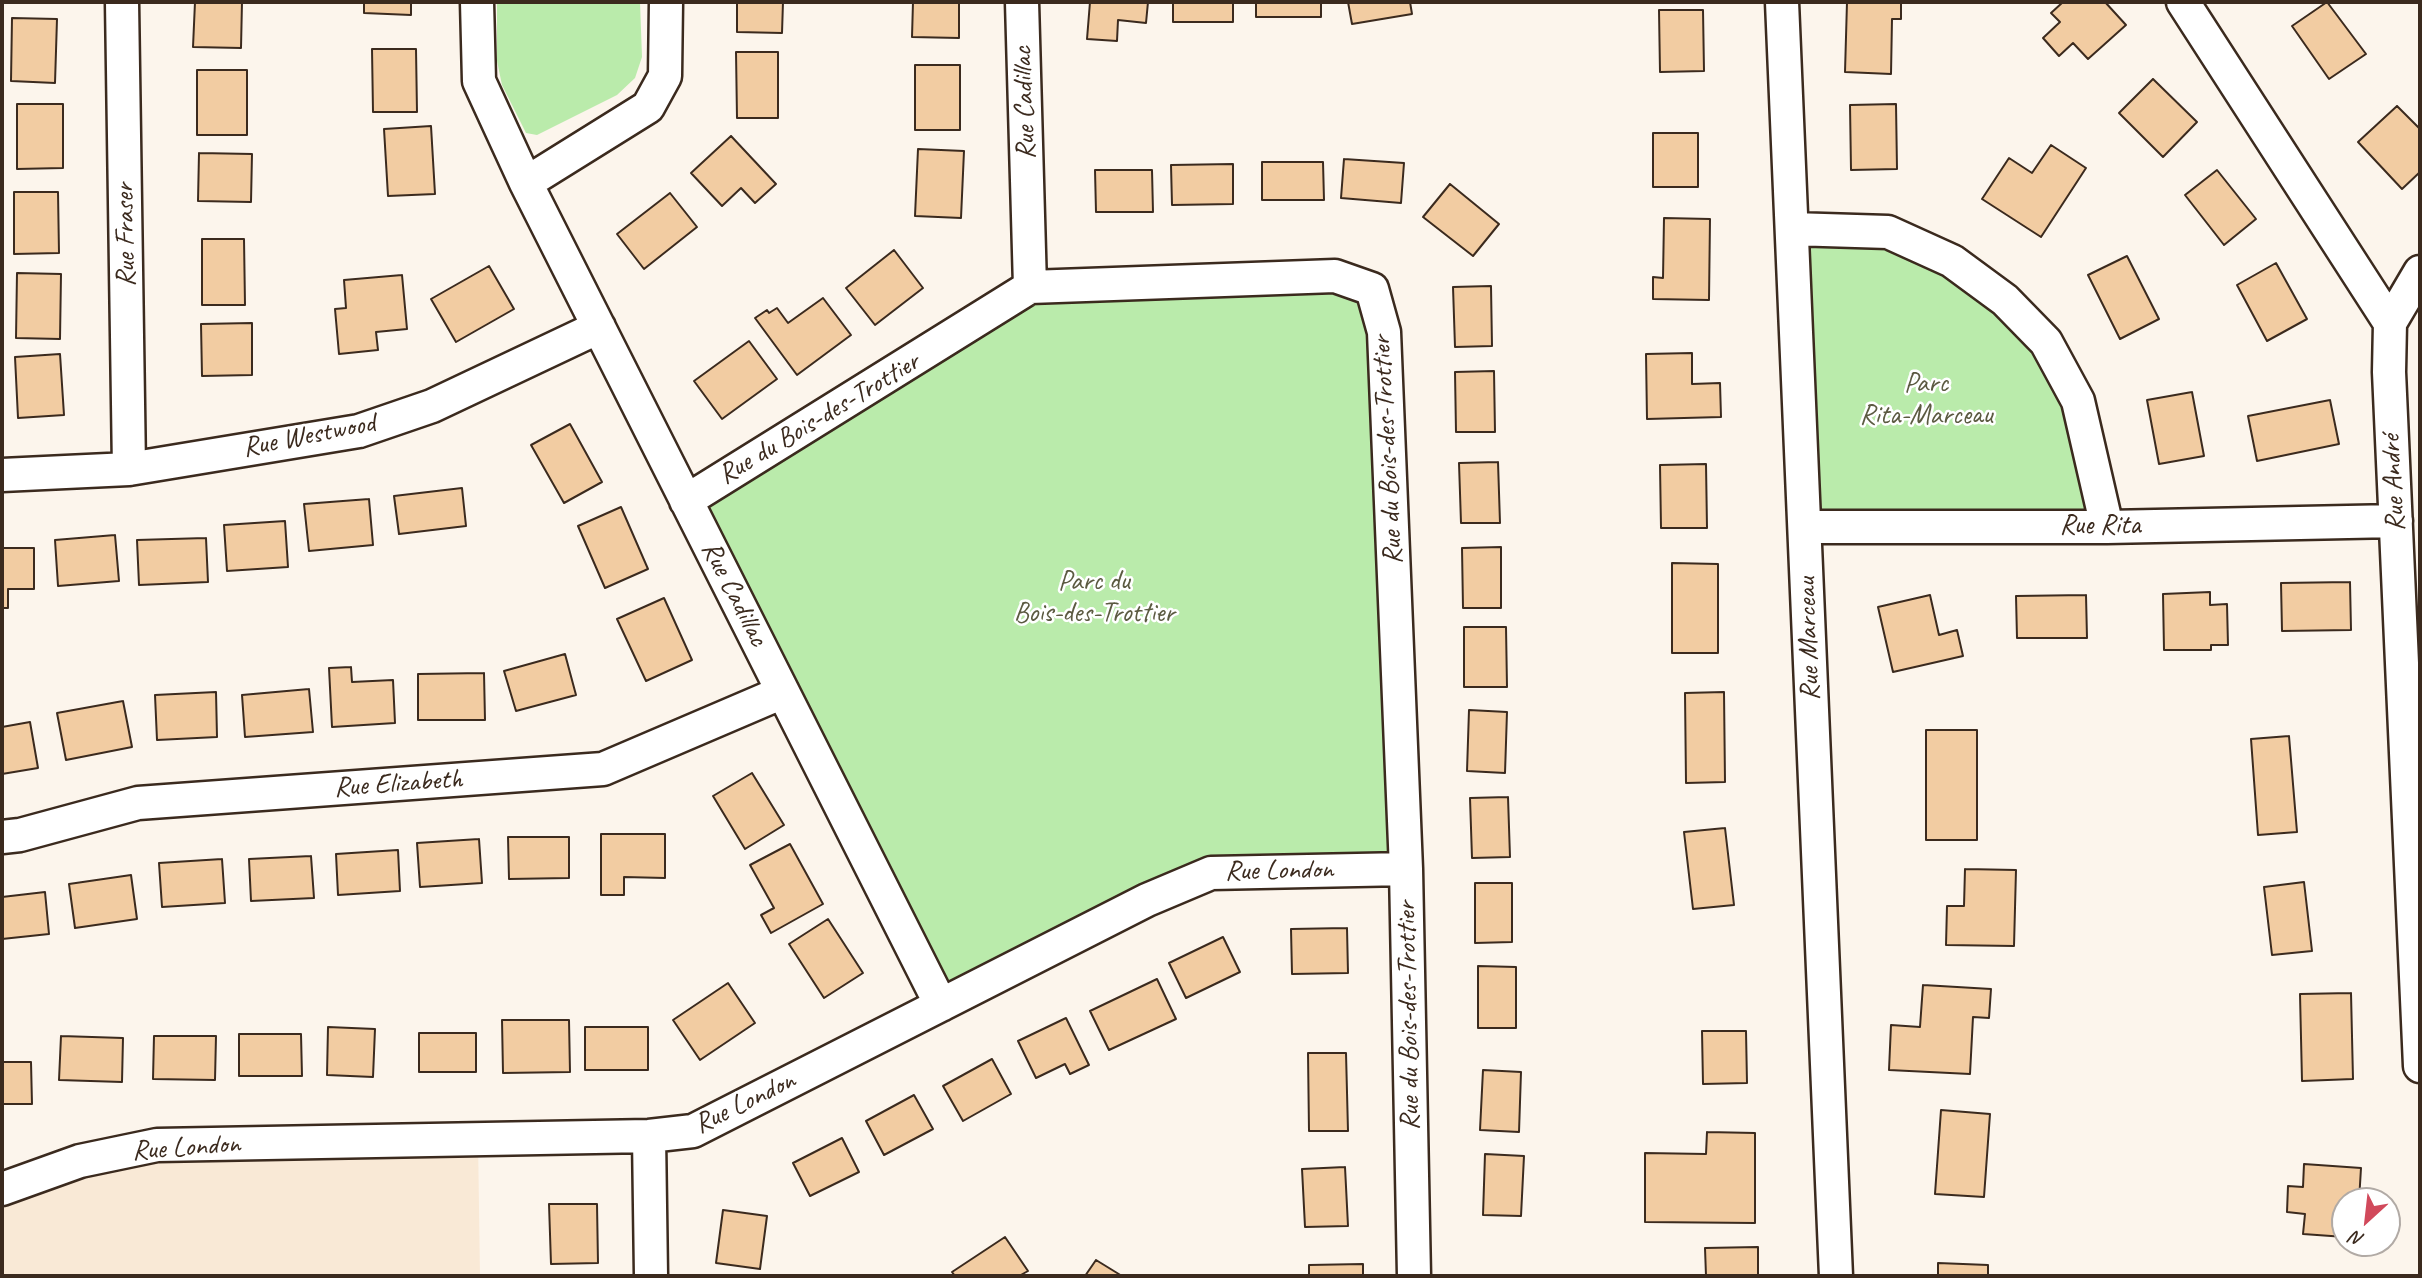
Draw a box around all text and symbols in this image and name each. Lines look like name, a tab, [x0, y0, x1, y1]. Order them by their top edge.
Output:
street label: Rue Cadillac	[1006, 46, 1044, 160]
street label: Rue Fraser	[108, 183, 144, 287]
street label: Rue du Bois-des-Trottier	[1365, 335, 1411, 565]
street label: Rue du Bois-des-Trottier	[712, 346, 926, 492]
park label: Parc Rita-Marceau	[1859, 367, 1993, 433]
street label: Rue Westwood	[240, 407, 378, 465]
street label: Rue André	[2375, 434, 2413, 532]
street label: Rue Rita	[2059, 509, 2141, 543]
street label: Rue Cadillac	[693, 536, 775, 652]
park label: Parc du Bois-des-Trottier	[1014, 565, 1174, 631]
street label: Rue Marceau	[1790, 577, 1828, 701]
street label: Rue Elizabeth	[333, 763, 463, 805]
street label: Rue London	[1225, 853, 1333, 889]
street label: Rue du Bois-des-Trottier	[1390, 901, 1428, 1131]
street label: Rue London	[689, 1064, 801, 1142]
street label: Rue London	[131, 1127, 241, 1169]
north arrow	[2331, 1187, 2401, 1257]
text: N	[2347, 1226, 2368, 1252]

